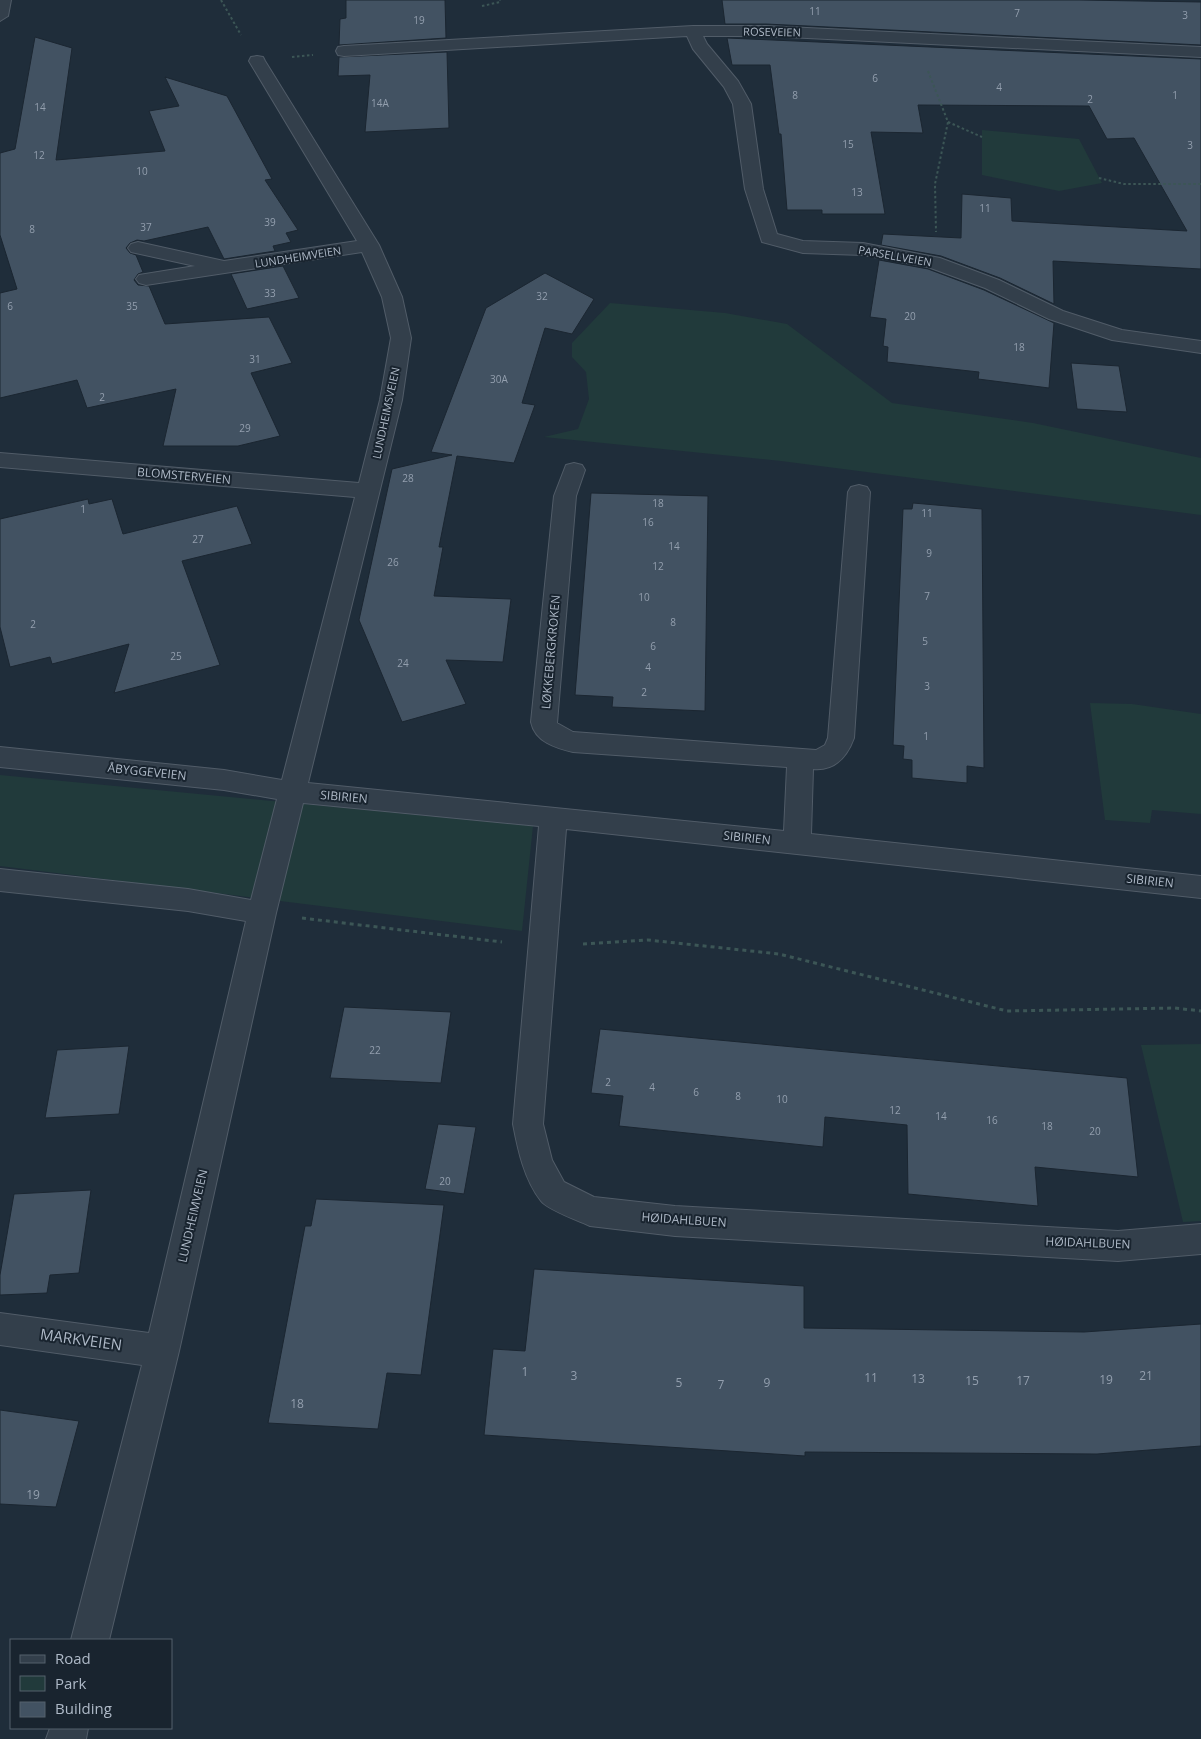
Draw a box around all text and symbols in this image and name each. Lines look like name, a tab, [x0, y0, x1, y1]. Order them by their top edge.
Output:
house number: 11	[809, 4, 821, 18]
house number: 7	[1014, 6, 1020, 20]
house number: 3	[1182, 8, 1188, 22]
house number: 19	[413, 13, 425, 27]
street label: ROSEVEIEN	[743, 23, 801, 40]
house number: 6	[872, 71, 878, 85]
house number: 4	[996, 80, 1002, 94]
house number: 8	[792, 88, 798, 102]
house number: 1	[1172, 88, 1178, 102]
house number: 2	[1087, 92, 1093, 106]
house number: 14A	[371, 96, 390, 110]
house number: 14	[34, 100, 46, 114]
house number: 15	[842, 137, 854, 151]
house number: 3	[1187, 138, 1193, 152]
house number: 12	[33, 148, 45, 162]
house number: 10	[136, 164, 148, 178]
house number: 13	[851, 185, 863, 199]
house number: 11	[979, 201, 991, 215]
house number: 39	[264, 215, 276, 229]
house number: 37	[140, 220, 152, 234]
house number: 8	[29, 222, 35, 236]
street label: LUNDHEIMVEIEN	[254, 242, 342, 271]
street label: PARSELLVEIEN	[857, 242, 933, 269]
house number: 33	[264, 286, 276, 300]
house number: 32	[536, 289, 548, 303]
house number: 6	[7, 299, 13, 313]
house number: 35	[126, 299, 138, 313]
house number: 20	[904, 309, 916, 323]
house number: 18	[1013, 340, 1025, 354]
house number: 31	[249, 352, 261, 366]
street label: LUNDHEIMSVEIEN	[368, 366, 403, 460]
house number: 30A	[490, 372, 509, 386]
house number: 2	[99, 390, 105, 404]
house number: 29	[239, 421, 251, 435]
street label: BLOMSTERVEIEN	[136, 463, 232, 488]
house number: 28	[402, 471, 414, 485]
house number: 18	[652, 496, 664, 510]
house number: 1	[80, 502, 86, 516]
house number: 11	[921, 506, 933, 520]
house number: 16	[642, 515, 654, 529]
house number: 27	[192, 532, 204, 546]
house number: 14	[668, 539, 680, 553]
house number: 9	[926, 546, 932, 560]
house number: 26	[387, 555, 399, 569]
house number: 12	[652, 559, 664, 573]
house number: 7	[924, 589, 930, 603]
house number: 10	[638, 590, 650, 604]
street label: LØKKEBERGKROKEN	[537, 594, 564, 710]
house number: 8	[670, 615, 676, 629]
house number: 2	[30, 617, 36, 631]
house number: 5	[922, 634, 928, 648]
house number: 6	[650, 639, 656, 653]
house number: 25	[170, 649, 182, 663]
house number: 24	[397, 656, 409, 670]
house number: 4	[645, 660, 651, 674]
house number: 3	[924, 679, 930, 693]
house number: 2	[641, 685, 647, 699]
house number: 1	[923, 729, 929, 743]
street label: ÅBYGGEVEIEN	[107, 759, 187, 784]
street label: SIBIRIEN	[320, 786, 368, 807]
street label: SIBIRIEN	[723, 827, 772, 848]
street label: SIBIRIEN	[1126, 870, 1175, 891]
house number: 22	[369, 1043, 381, 1057]
house number: 2	[605, 1075, 611, 1089]
house number: 4	[649, 1080, 655, 1094]
house number: 6	[693, 1085, 699, 1099]
house number: 8	[735, 1089, 741, 1103]
house number: 10	[776, 1092, 788, 1106]
house number: 12	[889, 1103, 901, 1117]
house number: 14	[935, 1109, 947, 1123]
house number: 16	[986, 1113, 998, 1127]
house number: 18	[1041, 1119, 1053, 1133]
house number: 20	[1089, 1124, 1101, 1138]
street label: LUNDHEIMVEIEN	[174, 1168, 212, 1264]
house number: 20	[439, 1174, 451, 1188]
street label: HØIDAHLBUEN	[641, 1208, 727, 1231]
street label: HØIDAHLBUEN	[1045, 1233, 1131, 1252]
street label: MARKVEIEN	[39, 1323, 123, 1355]
house number: 1	[522, 1363, 528, 1380]
house number: 3	[571, 1367, 578, 1384]
house number: 21	[1139, 1367, 1153, 1384]
house number: 11	[864, 1369, 878, 1386]
house number: 13	[911, 1370, 925, 1387]
house number: 19	[1099, 1371, 1113, 1388]
house number: 15	[965, 1372, 979, 1389]
house number: 17	[1016, 1372, 1030, 1389]
house number: 5	[676, 1374, 683, 1391]
house number: 9	[764, 1374, 771, 1391]
house number: 7	[718, 1376, 725, 1393]
house number: 18	[290, 1395, 304, 1412]
house number: 19	[26, 1486, 40, 1503]
legend	[10, 1639, 172, 1729]
text: Road	[55, 1648, 91, 1668]
text: Park	[55, 1673, 86, 1693]
text: Building	[55, 1698, 112, 1718]

